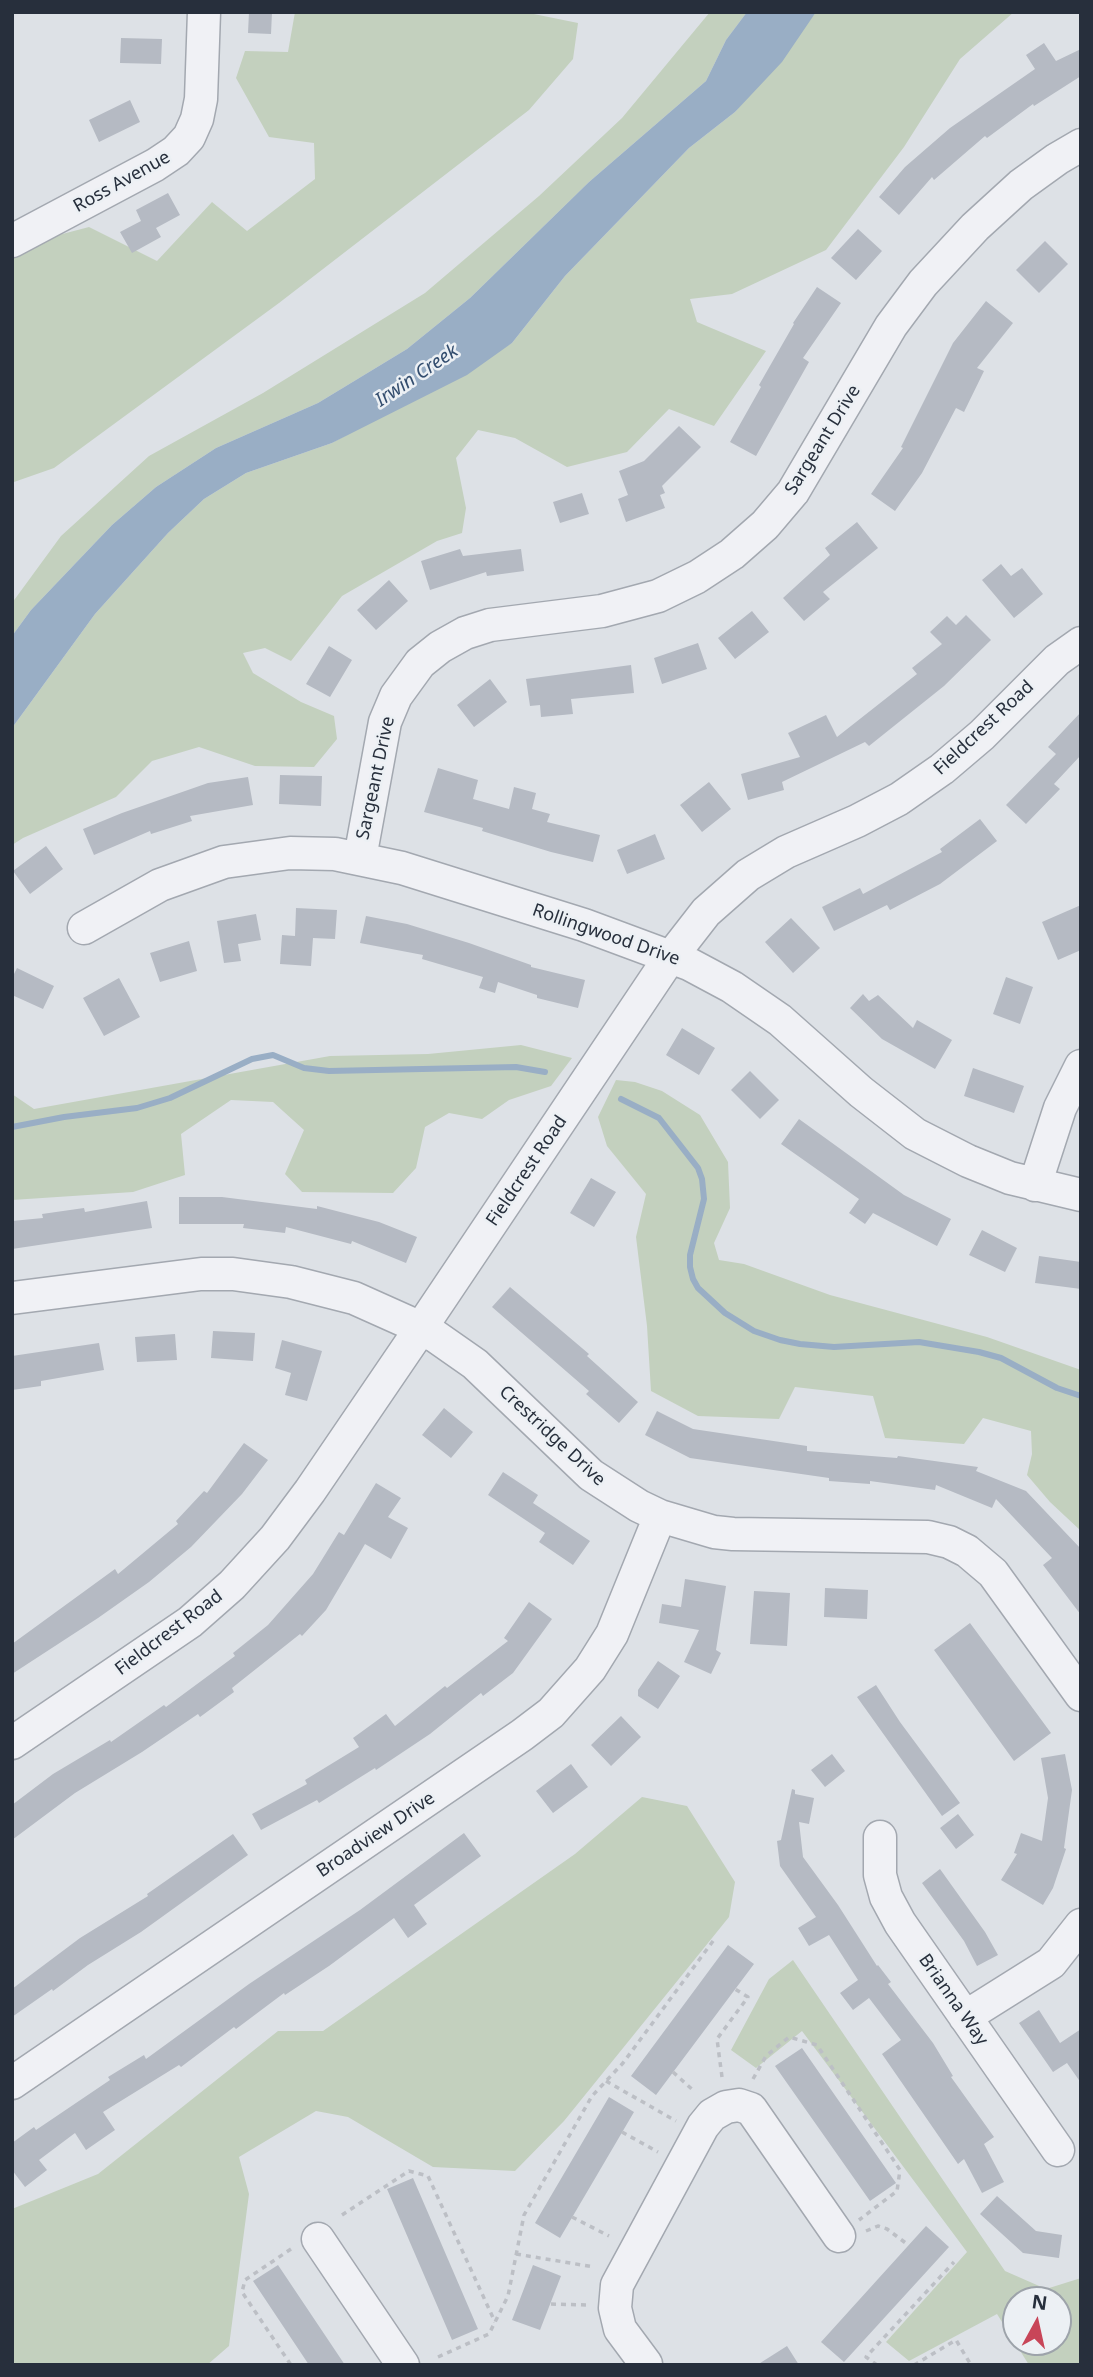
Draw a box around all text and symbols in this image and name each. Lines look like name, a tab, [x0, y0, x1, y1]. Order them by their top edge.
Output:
street label: Ross Avenue	[70, 147, 174, 217]
water label: Irwin Creek	[371, 340, 463, 412]
street label: Sargeant Drive	[781, 381, 865, 499]
street label: Fieldcrest Road	[930, 676, 1038, 780]
street label: Sargeant Drive	[352, 714, 400, 842]
street label: Rollingwood Drive	[529, 900, 683, 970]
street label: Fieldcrest Road	[482, 1112, 572, 1230]
street label: Crestridge Drive	[494, 1381, 610, 1491]
street label: Fieldcrest Road	[111, 1586, 227, 1680]
street label: Broadview Drive	[313, 1788, 439, 1882]
street label: Brianna Way	[914, 1950, 992, 2050]
north arrow	[1002, 2286, 1072, 2356]
text: N	[1030, 2288, 1049, 2316]

